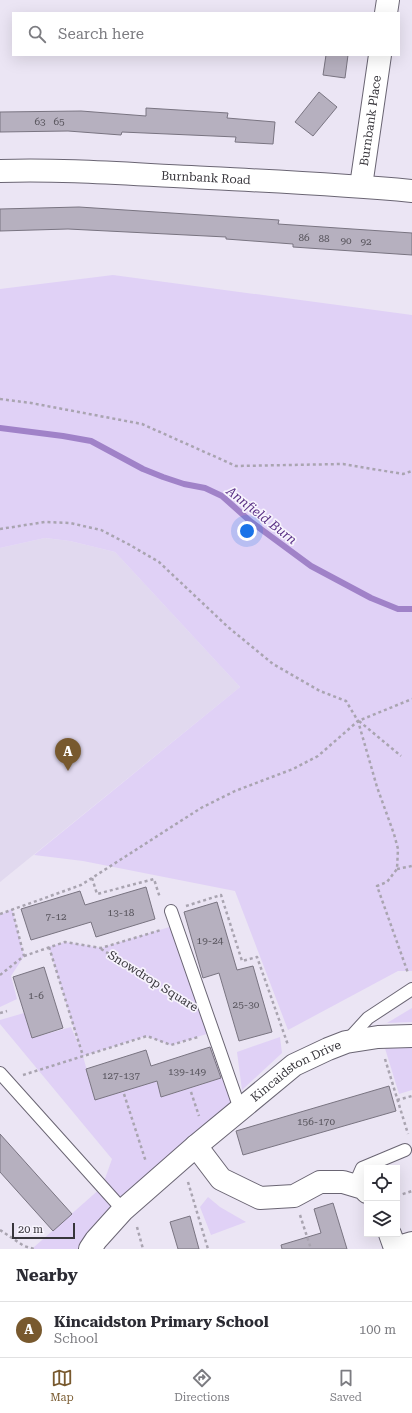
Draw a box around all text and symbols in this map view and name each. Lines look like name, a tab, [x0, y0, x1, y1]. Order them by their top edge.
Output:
search box	[12, 12, 400, 56]
icon: search	[26, 23, 48, 45]
text: Search here	[58, 25, 144, 43]
street label: Burnbank Place	[357, 74, 384, 167]
house number: 63	[34, 116, 46, 127]
house number: 65	[53, 116, 65, 127]
street label: Burnbank Road	[161, 168, 251, 187]
house number: 86	[298, 232, 310, 243]
house number: 88	[318, 233, 330, 244]
house number: 90	[340, 235, 352, 246]
house number: 92	[360, 236, 372, 247]
water label: Annfield Burn	[223, 483, 300, 547]
your location	[237, 521, 257, 541]
pin: A	[55, 738, 81, 771]
house number: 13-18	[108, 907, 135, 918]
house number: 7-12	[45, 911, 67, 922]
house number: 19-24	[197, 935, 224, 946]
street label: Snowdrop Square	[105, 948, 201, 1015]
house number: 1-6	[28, 990, 44, 1001]
house number: 25-30	[233, 999, 260, 1010]
street label: Kincaidston Drive	[248, 1037, 343, 1105]
house number: 139-149	[168, 1066, 206, 1077]
house number: 127-137	[102, 1070, 140, 1081]
house number: 156-170	[297, 1116, 335, 1127]
map controls	[364, 1165, 400, 1237]
button: locate	[364, 1165, 400, 1201]
button: layers	[364, 1201, 400, 1237]
scale bar	[12, 1221, 75, 1240]
text: 20 m	[18, 1223, 43, 1236]
text: Nearby	[16, 1265, 78, 1285]
text: Kincaidston Primary School	[54, 1313, 269, 1331]
text: A	[24, 1322, 34, 1337]
text: 100 m	[359, 1322, 396, 1337]
text: School	[54, 1331, 98, 1346]
tab: Map	[50, 1367, 74, 1404]
tab: Directions	[174, 1367, 230, 1404]
tab: Saved	[330, 1367, 362, 1404]

